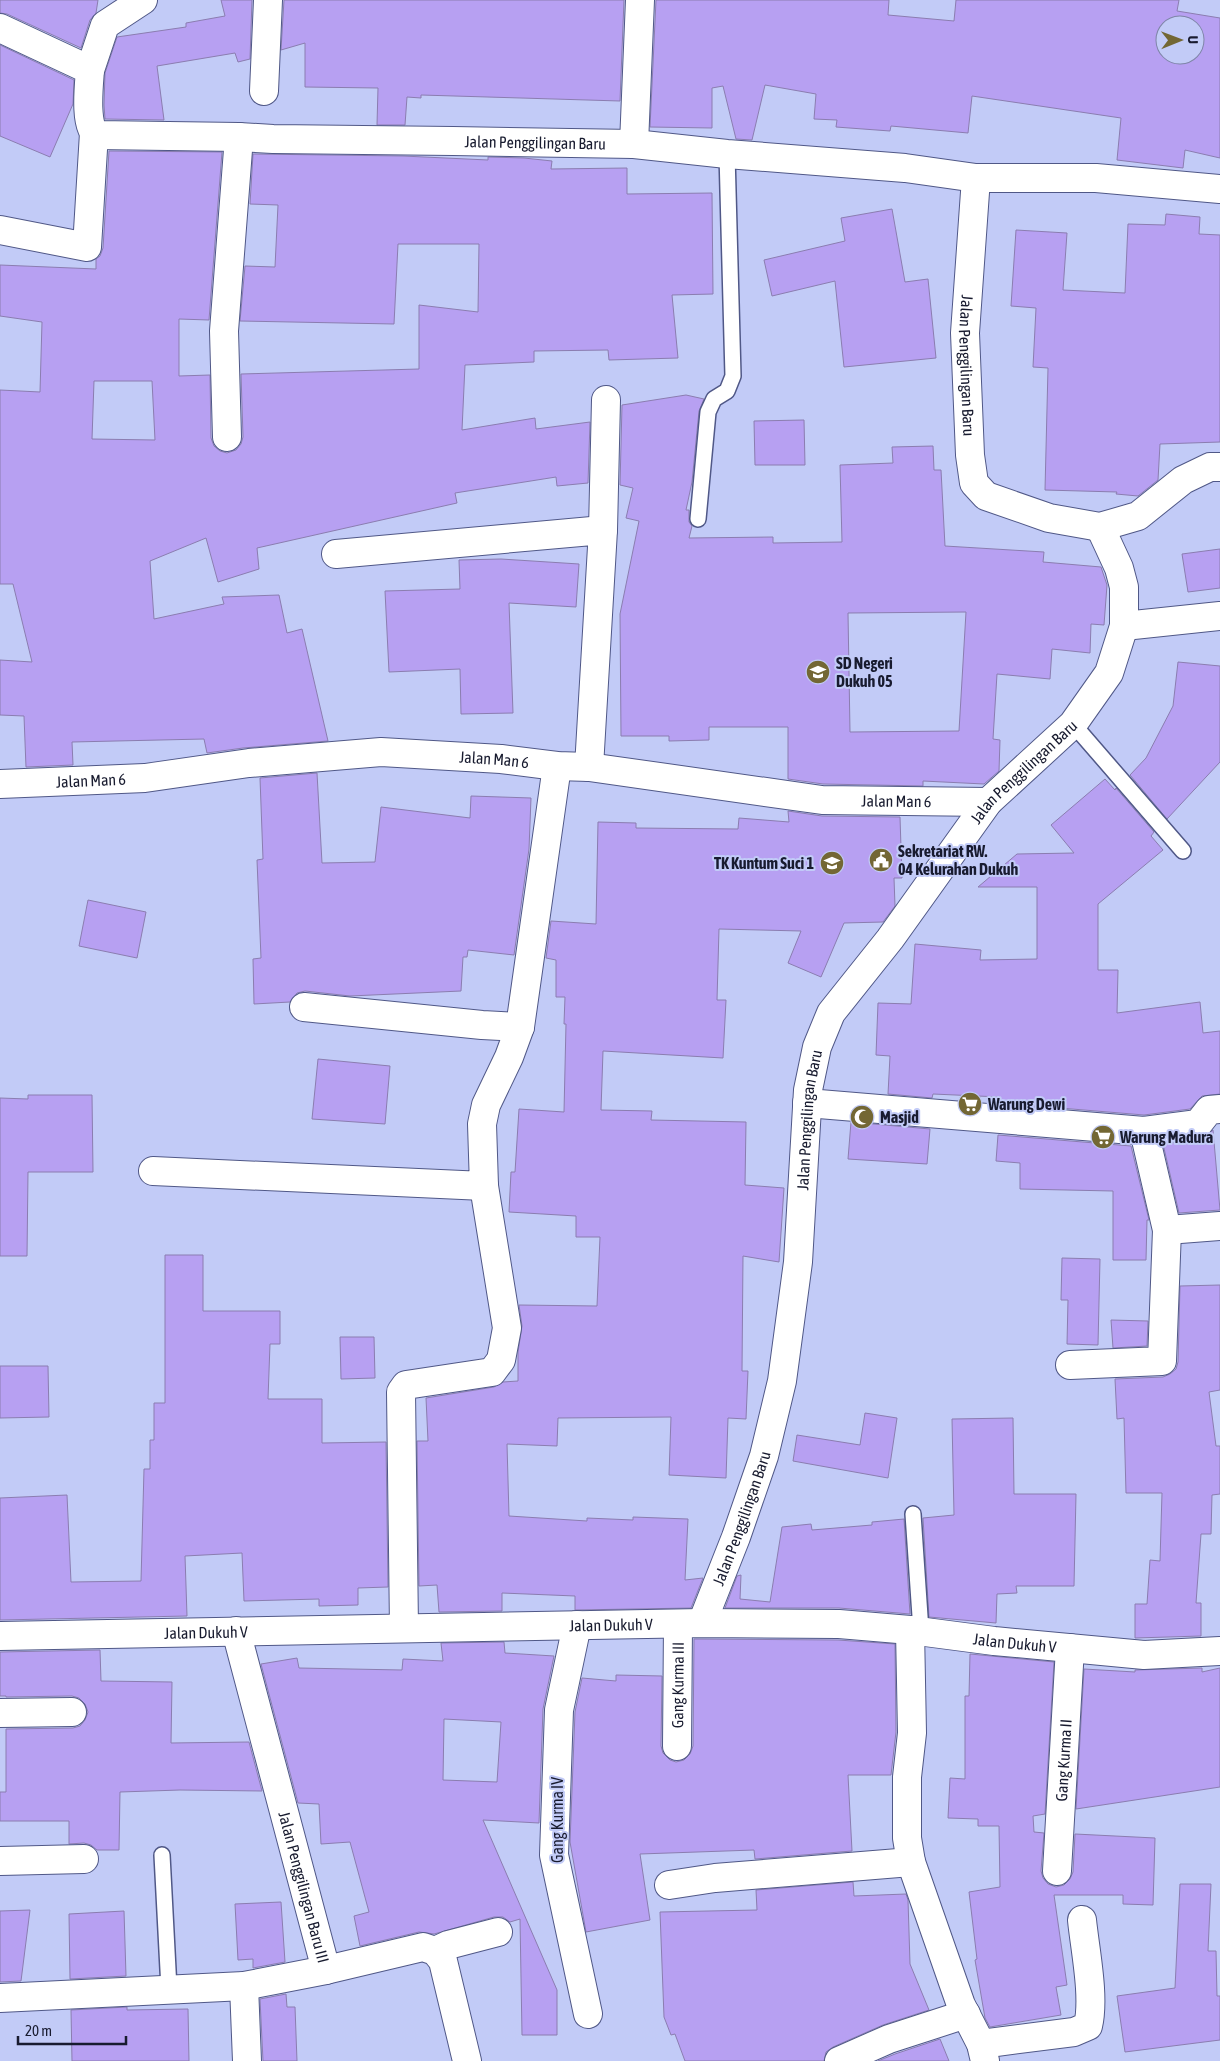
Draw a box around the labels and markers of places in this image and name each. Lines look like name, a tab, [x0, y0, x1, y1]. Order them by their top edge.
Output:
place label: SD Negeri Dukuh 05	[836, 654, 893, 690]
school or university icon: SD Negeri Dukuh 05	[805, 659, 831, 685]
place label: Sekretariat RW. 04 Kelurahan Dukuh	[898, 842, 1018, 878]
public building icon: Sekretariat RW. 04 Kelurahan Dukuh	[868, 847, 894, 873]
school or university icon: TK Kuntum Suci 1	[819, 850, 845, 876]
place label: TK Kuntum Suci 1	[714, 854, 814, 872]
supermarket icon: Warung Dewi	[957, 1091, 983, 1117]
place label: Warung Dewi	[987, 1095, 1065, 1113]
mosque icon: Masjid	[849, 1104, 875, 1130]
place label: Masjid	[880, 1108, 919, 1126]
supermarket icon: Warung Madura	[1090, 1124, 1116, 1150]
place label: Warung Madura	[1119, 1128, 1213, 1146]

